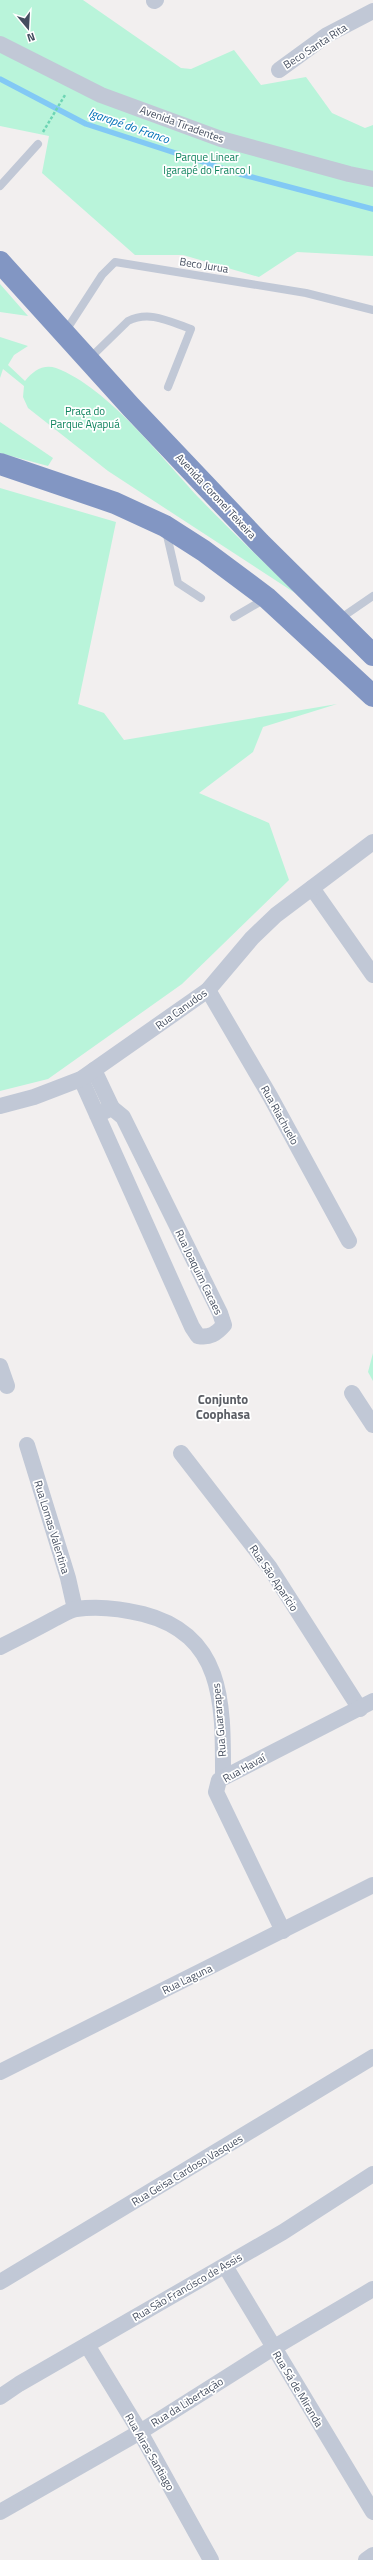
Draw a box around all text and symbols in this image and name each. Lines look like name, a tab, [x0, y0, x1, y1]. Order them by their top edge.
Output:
north arrow	[8, 8, 48, 48]
street label: Beco Santa Rita	[280, 19, 350, 73]
text: N	[25, 29, 37, 46]
street label: Avenida Tiradentes	[138, 101, 226, 147]
water label: Igarapé do Franco	[86, 103, 173, 149]
park label: Parque Linear Igarapé do Franco I	[163, 149, 251, 178]
street label: Beco Jurua	[178, 253, 230, 277]
park label: Praça do Parque Ayapuá	[50, 403, 120, 432]
street label: Avenida Coronel Teixeira	[172, 450, 260, 543]
street label: Rua Canudos	[152, 985, 210, 1033]
street label: Rua Riachuelo	[257, 1082, 303, 1148]
street label: Rua Joaquim Cacaes	[171, 1227, 227, 1317]
district label: Conjunto Coophasa	[196, 1389, 251, 1424]
street label: Rua Lomas Valentina	[30, 1478, 74, 1576]
street label: Rua São Aparício	[246, 1541, 302, 1615]
street label: Rua Guararapes	[208, 1683, 230, 1757]
street label: Rua Havaí	[220, 1749, 270, 1786]
street label: Rua Laguna	[159, 1960, 215, 1998]
street label: Rua Geisa Cardoso Vasques	[128, 2130, 246, 2210]
street label: Rua São Francisco de Assis	[129, 2249, 245, 2325]
street label: Rua Sá de Miranda	[269, 2348, 327, 2431]
street label: Rua da Libertação	[148, 2373, 226, 2431]
street label: Rua Airas Santiago	[121, 2410, 179, 2494]

